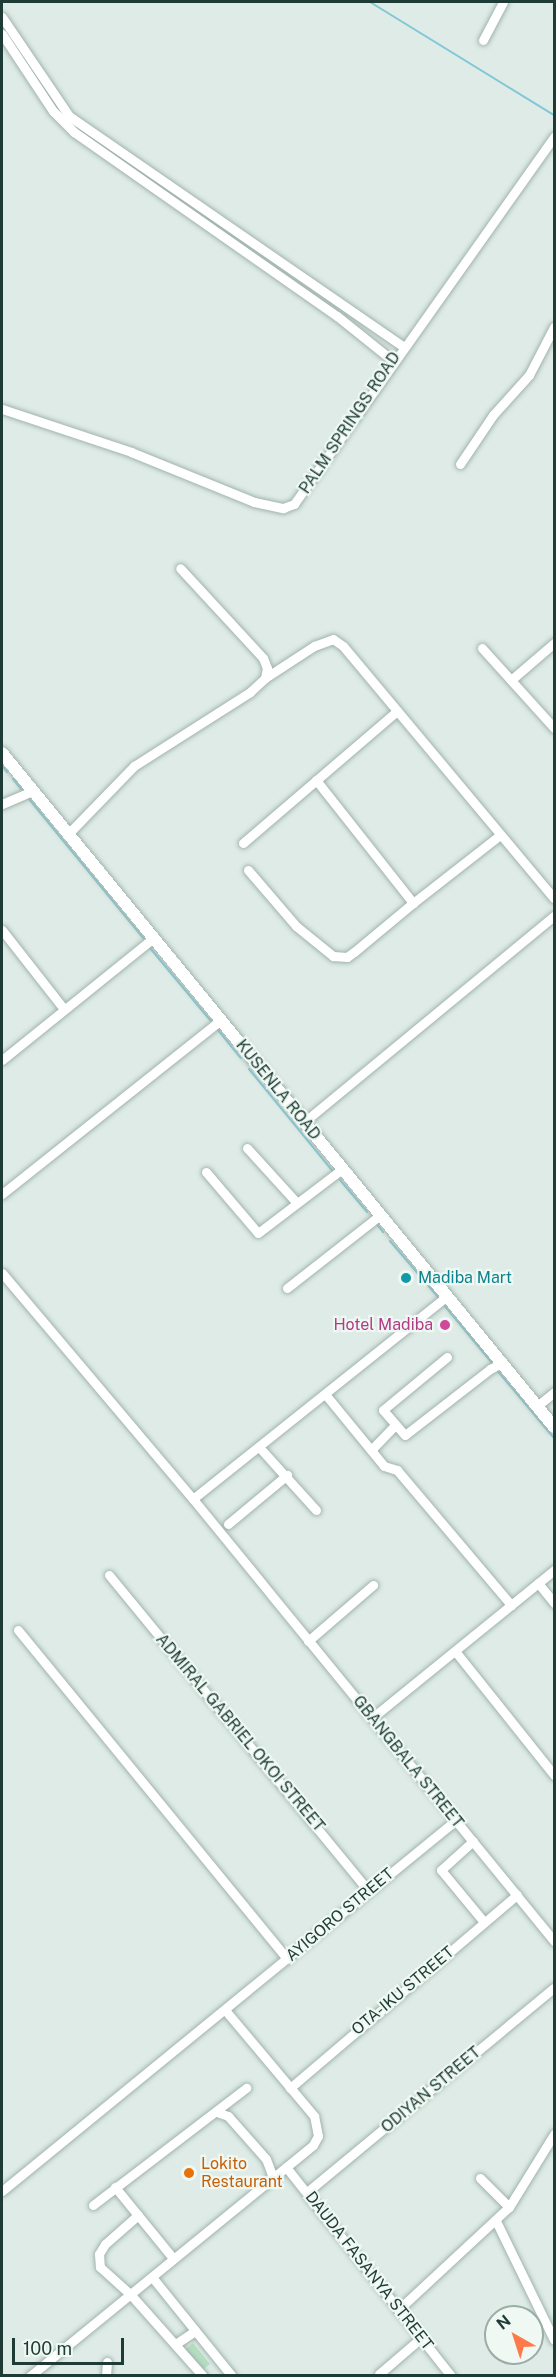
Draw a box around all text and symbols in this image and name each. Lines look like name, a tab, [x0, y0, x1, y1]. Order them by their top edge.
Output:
street label: PALM SPRINGS ROAD	[295, 349, 405, 497]
street label: KUSENLA ROAD	[232, 1036, 324, 1144]
place label: Madiba Mart	[418, 1268, 512, 1288]
marker: Madiba Mart	[399, 1271, 413, 1285]
place label: Hotel Madiba	[333, 1315, 433, 1335]
marker: Hotel Madiba	[438, 1318, 452, 1332]
street label: ADMIRAL GABRIEL OKOI STREET	[152, 1630, 328, 1836]
street label: GBANGBALA STREET	[349, 1692, 467, 1832]
street label: AYIGORO STREET	[282, 1864, 398, 1966]
street label: OTA-IKU STREET	[348, 1943, 458, 2039]
street label: ODIYAN STREET	[377, 2043, 485, 2137]
place label: Lokito Restaurant	[201, 2154, 283, 2192]
marker: Lokito Restaurant	[182, 2166, 196, 2180]
street label: DAUDA FASANYA STREET	[301, 2188, 437, 2354]
north arrow	[484, 2305, 544, 2365]
text: N	[493, 2311, 514, 2334]
scale bar	[15, 2326, 128, 2364]
text: 100 m	[23, 2338, 72, 2359]

